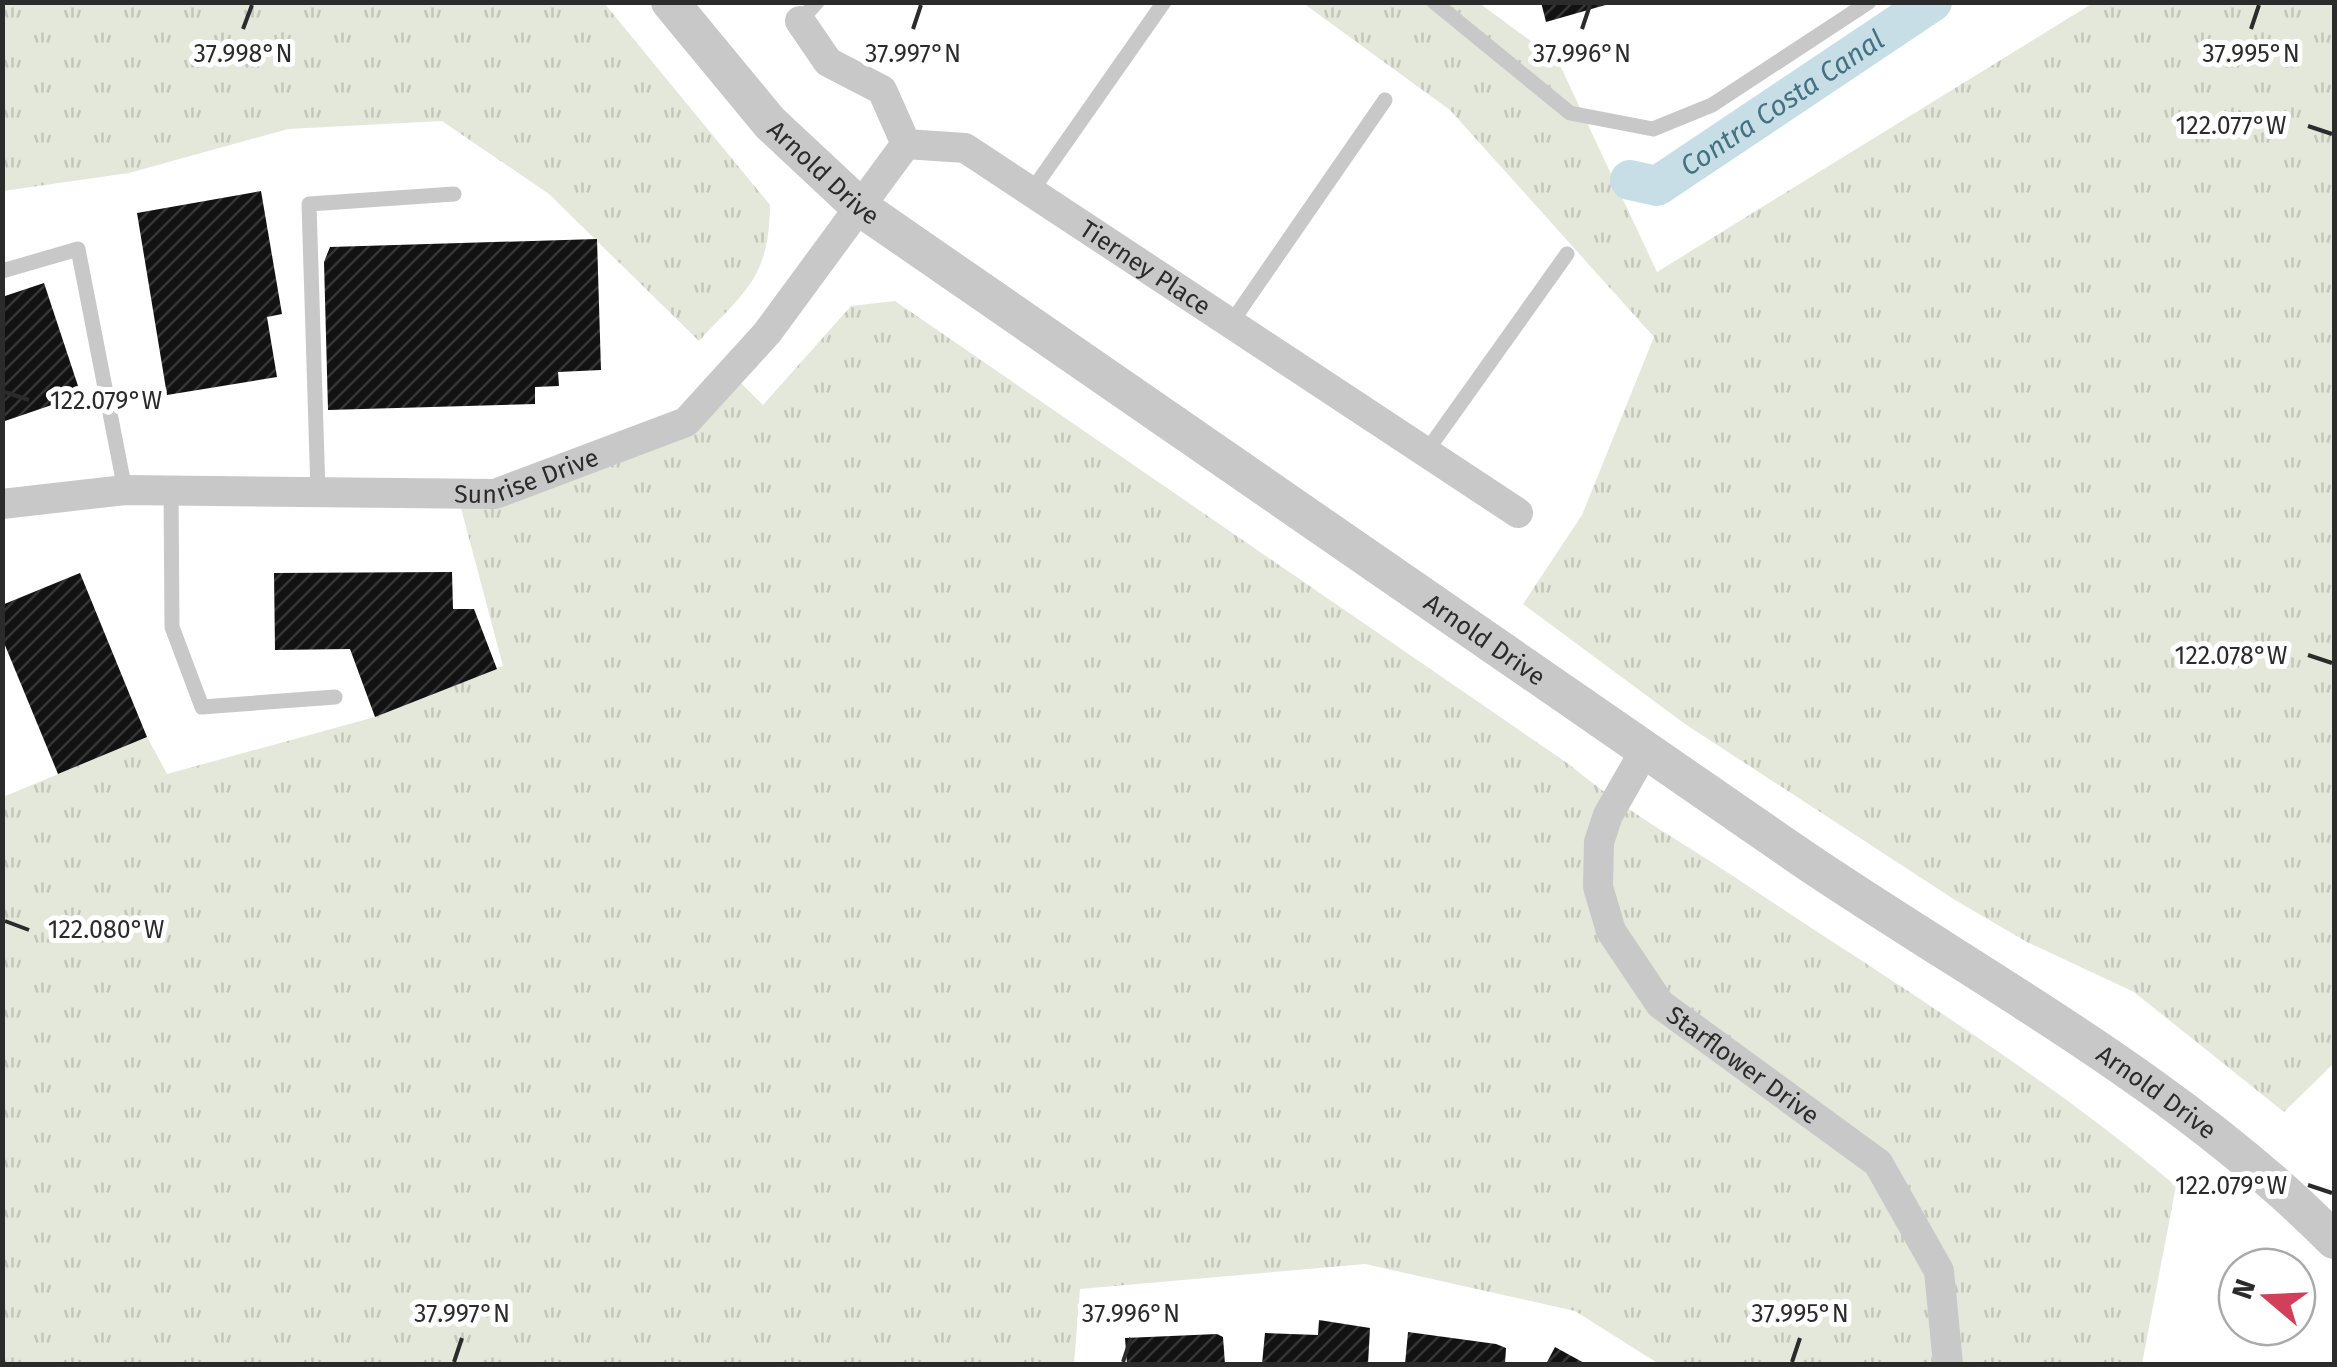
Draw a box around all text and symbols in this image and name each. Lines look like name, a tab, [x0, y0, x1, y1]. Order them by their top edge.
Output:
water label: Contra Costa Canal	[1674, 23, 1890, 183]
text: 37.998°N	[193, 39, 293, 69]
text: 37.997°N	[865, 39, 961, 69]
text: 37.996°N	[1533, 39, 1631, 69]
text: 37.995°N	[2202, 39, 2300, 69]
text: 122.077°W	[2176, 111, 2287, 141]
street label: Arnold Drive	[761, 115, 884, 232]
street label: Tierney Place	[1074, 214, 1216, 322]
text: 122.079°W	[50, 386, 162, 416]
street label: Sunrise Drive	[454, 442, 603, 510]
street label: Arnold Drive	[1418, 588, 1551, 693]
text: 122.078°W	[2175, 641, 2288, 671]
text: 122.080°W	[48, 915, 165, 945]
street label: Starflower Drive	[1660, 1000, 1825, 1131]
street label: Arnold Drive	[2090, 1039, 2222, 1146]
text: 122.079°W	[2175, 1171, 2287, 1201]
north arrow	[2217, 1247, 2317, 1347]
text: N	[2225, 1275, 2262, 1303]
text: 37.997°N	[414, 1299, 510, 1329]
text: 37.996°N	[1082, 1299, 1180, 1329]
text: 37.995°N	[1751, 1299, 1849, 1329]

